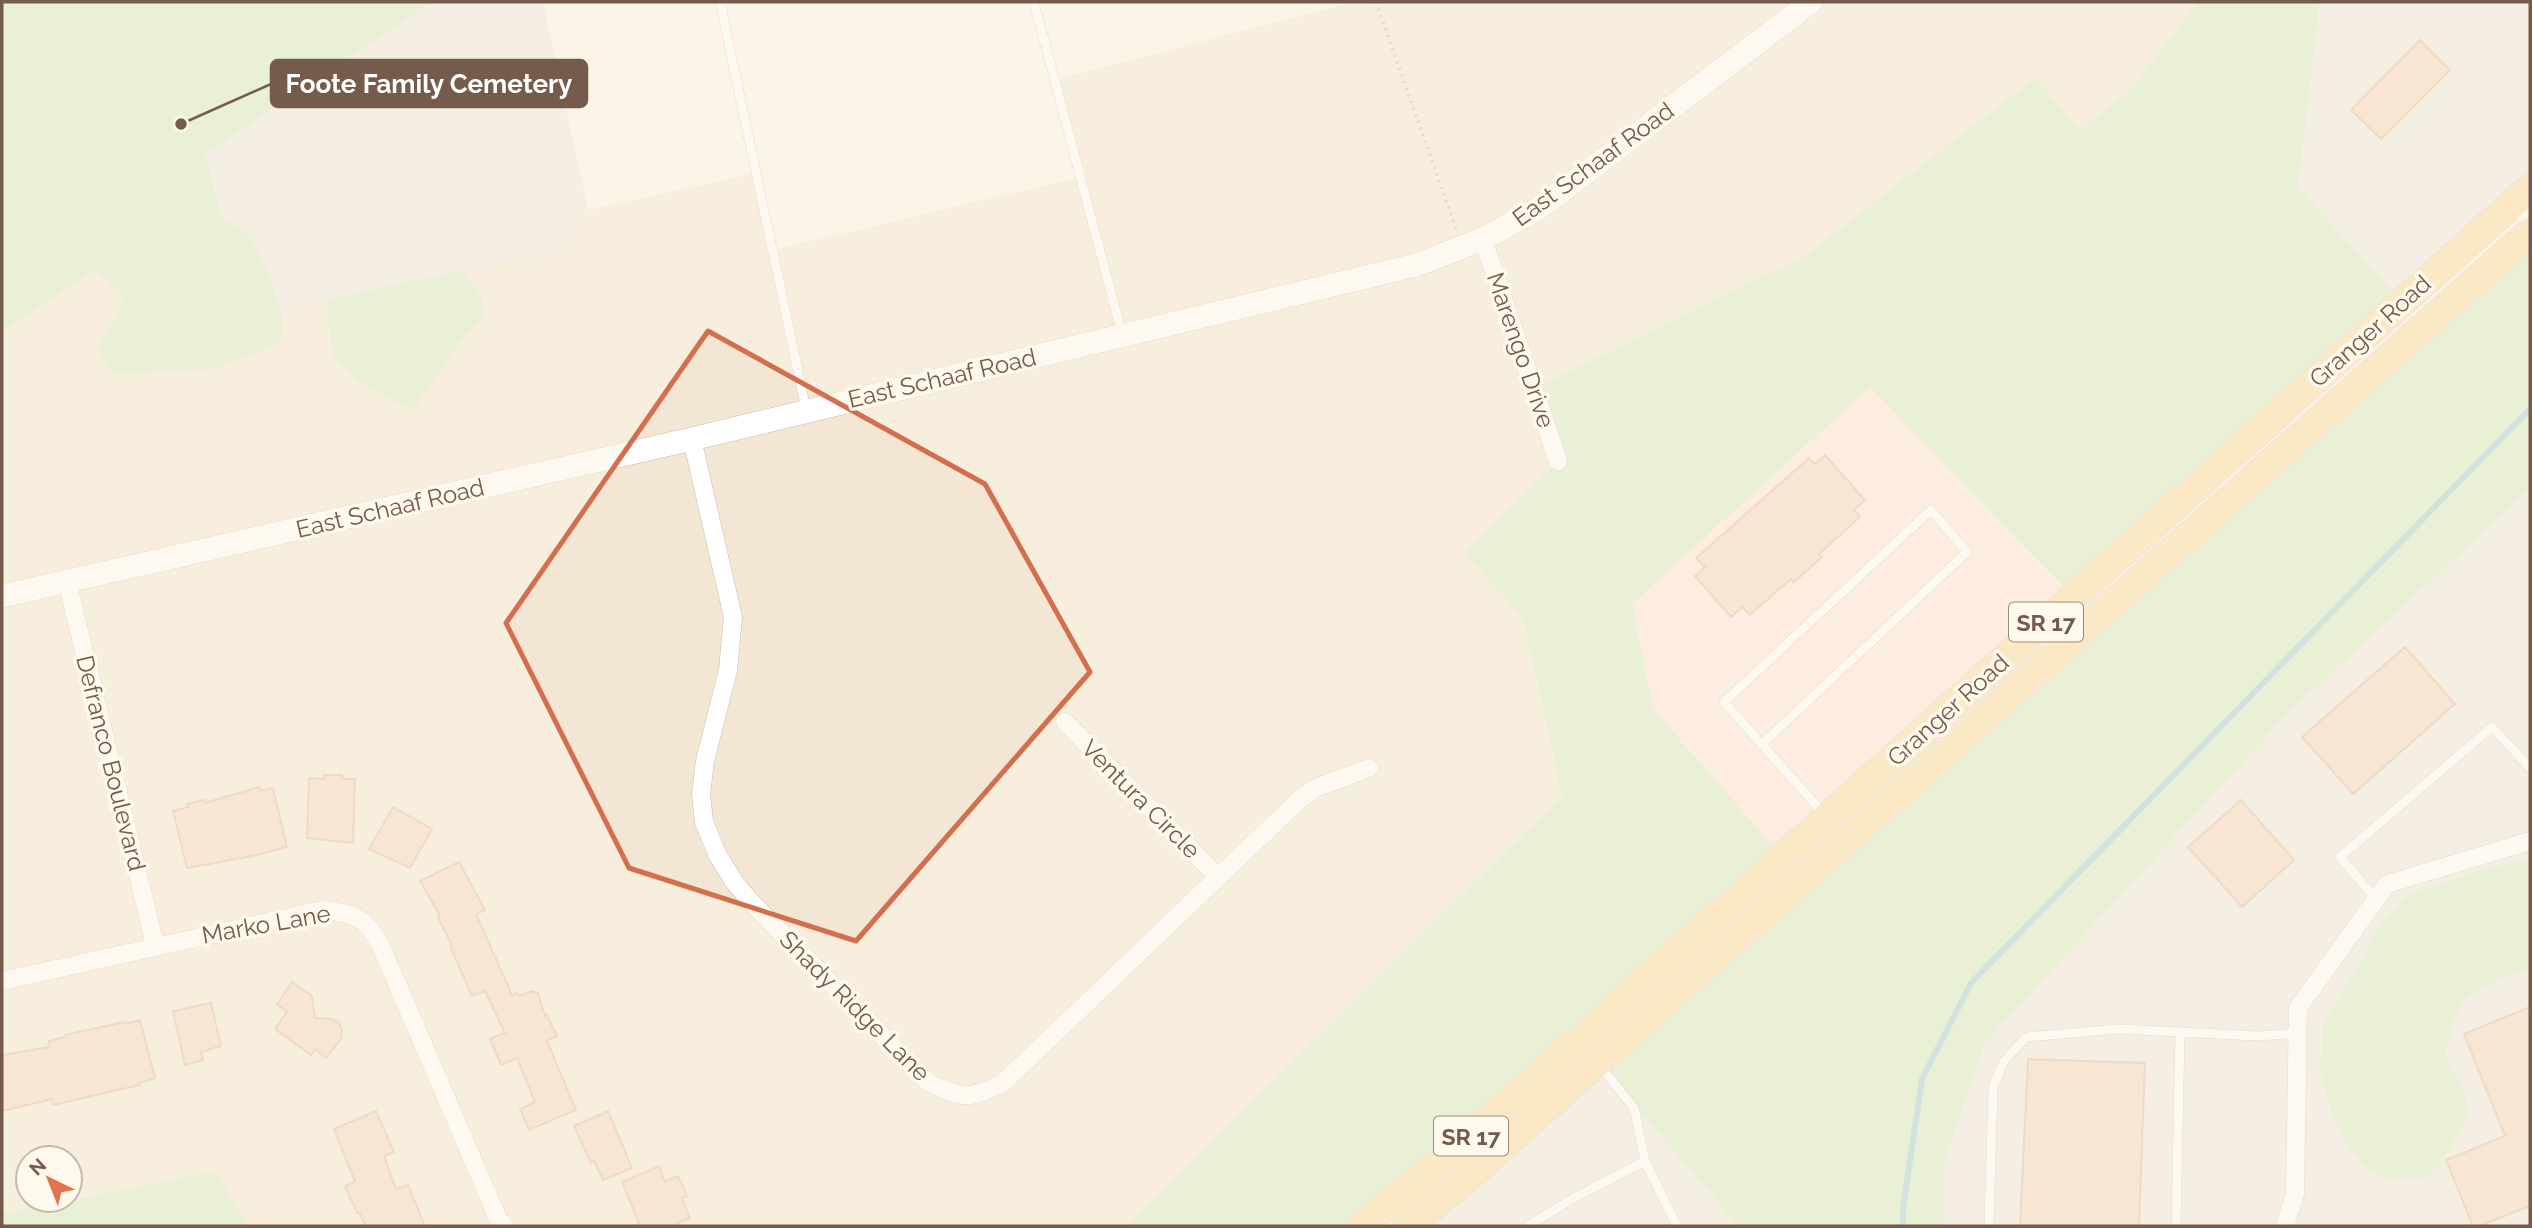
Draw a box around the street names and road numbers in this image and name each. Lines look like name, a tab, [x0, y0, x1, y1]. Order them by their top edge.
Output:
street label: East Schaaf Road	[1507, 96, 1679, 232]
street label: Marengo Drive	[1481, 268, 1561, 432]
street label: Granger Road	[2303, 269, 2437, 393]
street label: East Schaaf Road	[845, 342, 1039, 414]
street label: East Schaaf Road	[293, 472, 487, 544]
road number: SR 17	[2009, 602, 2083, 642]
street label: Granger Road	[1881, 648, 2015, 772]
street label: Defranco Boulevard	[70, 652, 152, 874]
street label: Ventura Circle	[1076, 734, 1206, 864]
street label: Marko Lane	[199, 898, 333, 950]
street label: Shady Ridge Lane	[774, 925, 936, 1087]
road number: SR 17	[1434, 1116, 1508, 1156]

